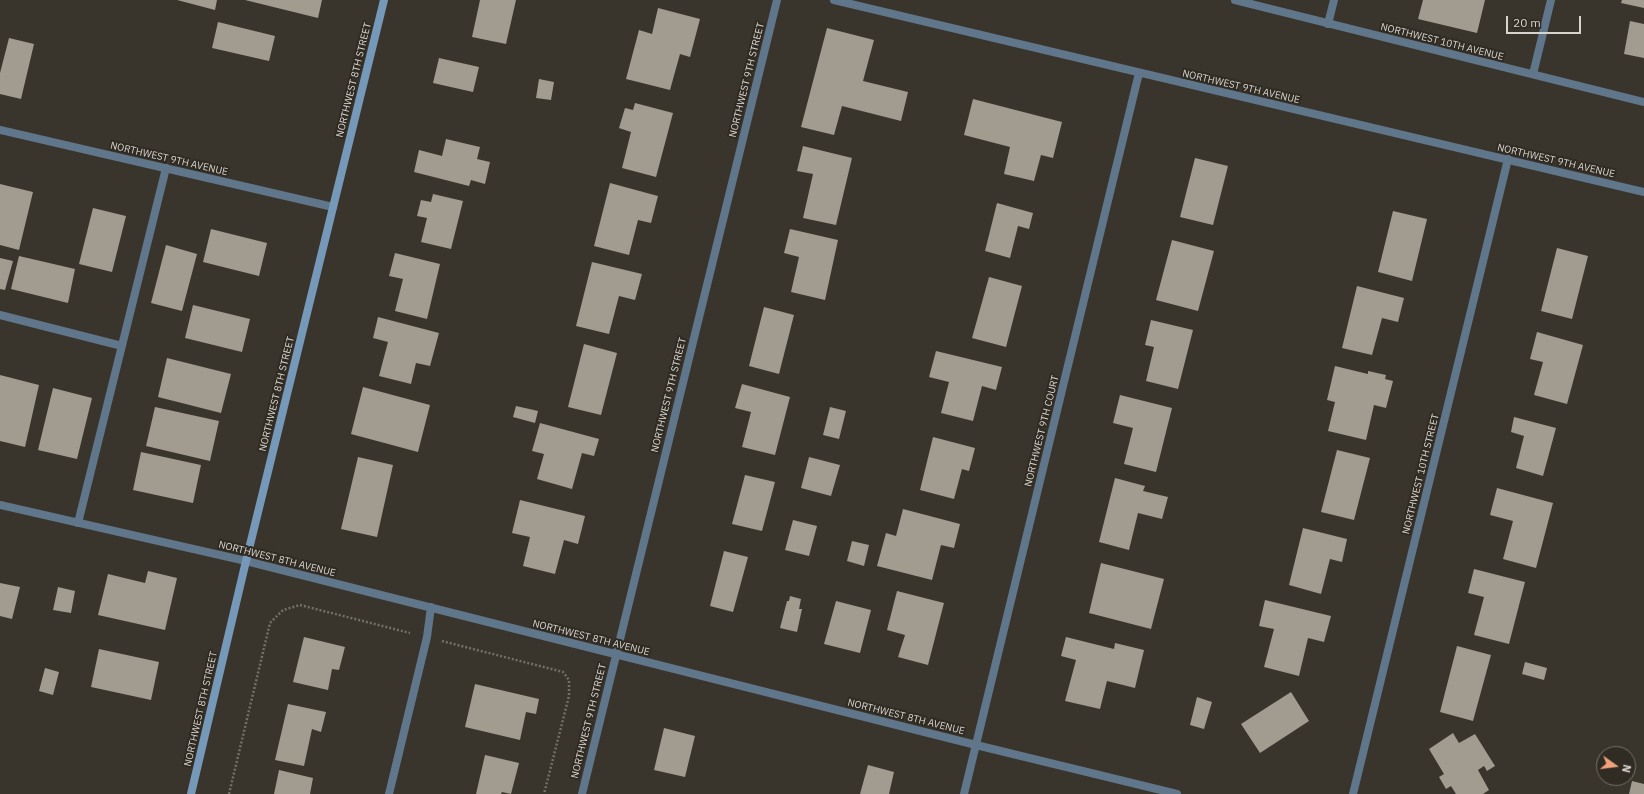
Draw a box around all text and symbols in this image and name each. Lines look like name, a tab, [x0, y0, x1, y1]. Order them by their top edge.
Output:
scale bar	[1508, 8, 1583, 34]
text: 20 m	[1513, 15, 1541, 30]
street label: NORTHWEST 8TH STREET	[334, 21, 374, 139]
street label: NORTHWEST 9TH STREET	[727, 21, 767, 139]
street label: NORTHWEST 10TH AVENUE	[1379, 21, 1505, 63]
street label: NORTHWEST 9TH AVENUE	[1181, 68, 1301, 106]
street label: NORTHWEST 9TH AVENUE	[109, 140, 229, 178]
street label: NORTHWEST 9TH AVENUE	[1496, 142, 1616, 180]
street label: NORTHWEST 8TH STREET	[257, 335, 297, 453]
street label: NORTHWEST 9TH STREET	[649, 336, 689, 454]
street label: NORTHWEST 9TH COURT	[1022, 374, 1062, 488]
street label: NORTHWEST 10TH STREET	[1400, 412, 1442, 536]
street label: NORTHWEST 8TH AVENUE	[217, 539, 337, 579]
street label: NORTHWEST 8TH AVENUE	[531, 618, 651, 658]
street label: NORTHWEST 8TH STREET	[182, 650, 220, 768]
street label: NORTHWEST 9TH STREET	[569, 662, 609, 780]
street label: NORTHWEST 8TH AVENUE	[846, 697, 966, 737]
north arrow	[1596, 746, 1636, 786]
text: N	[1619, 763, 1634, 774]

